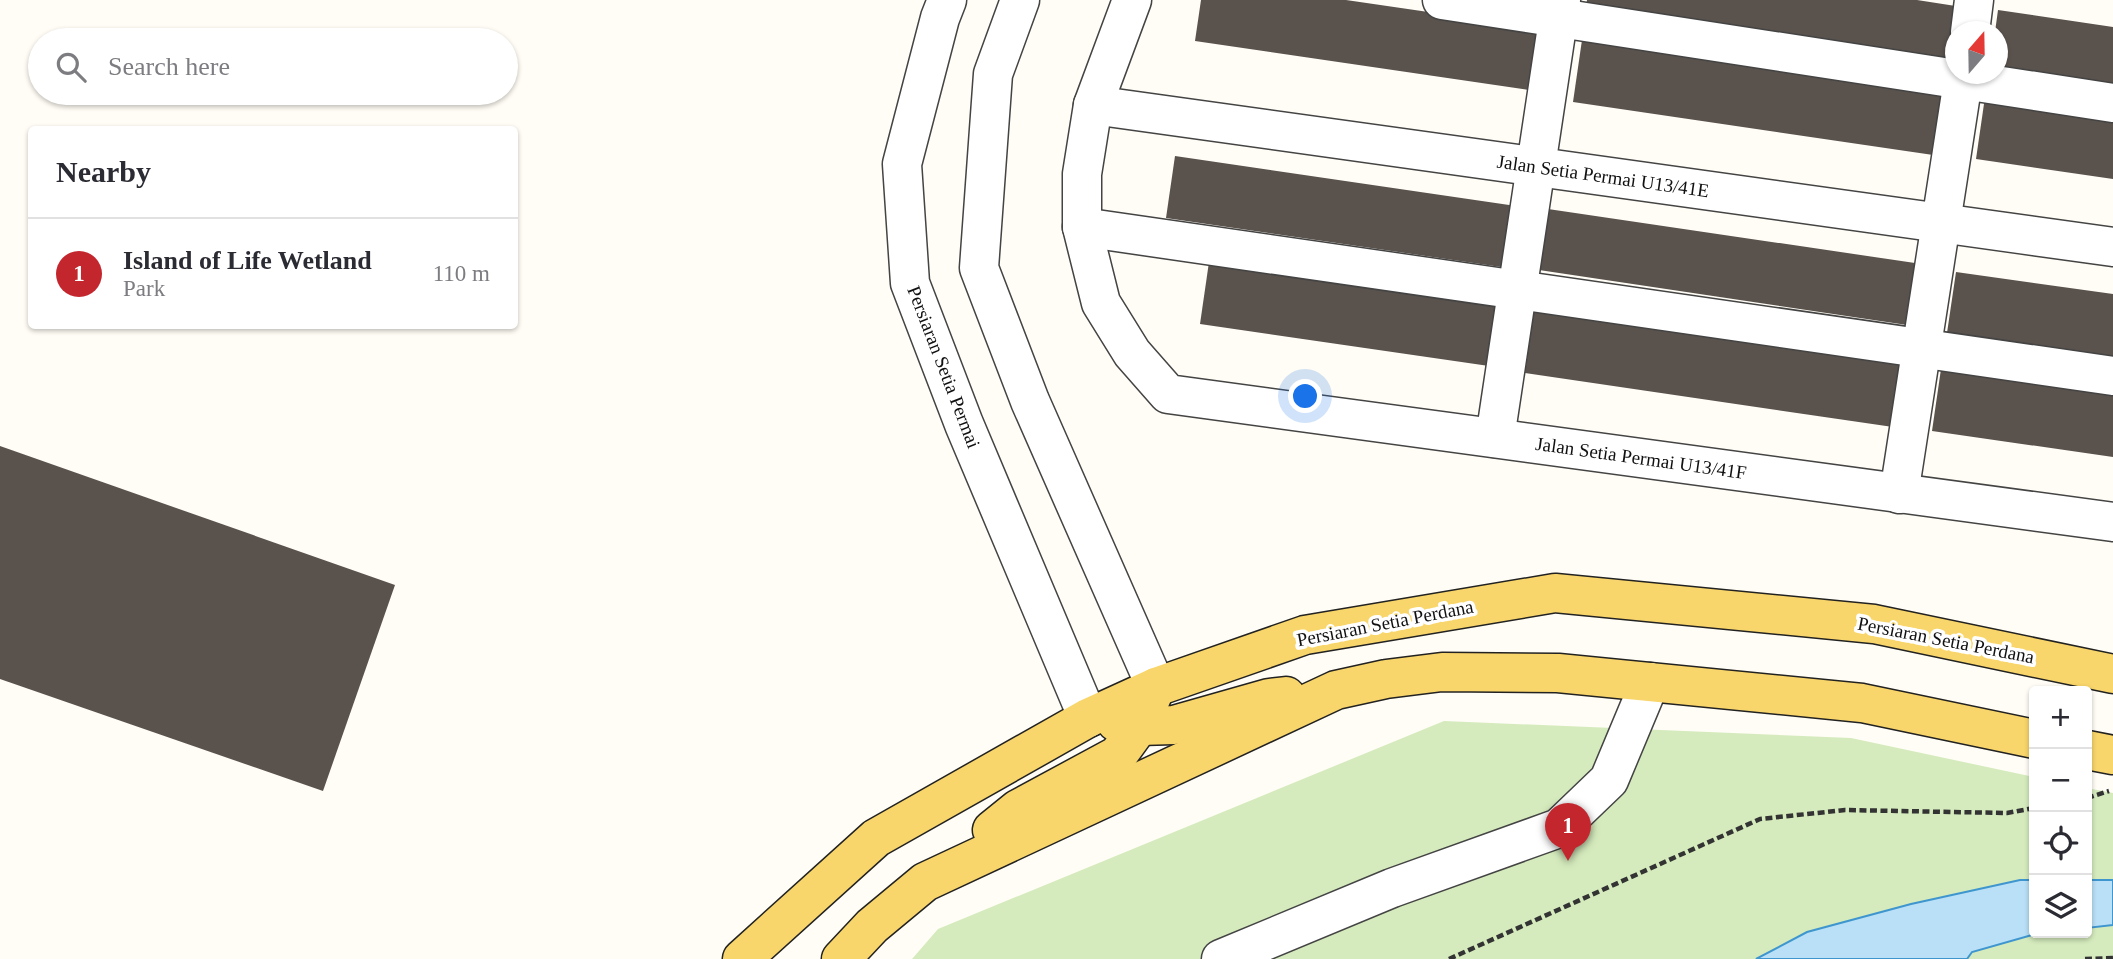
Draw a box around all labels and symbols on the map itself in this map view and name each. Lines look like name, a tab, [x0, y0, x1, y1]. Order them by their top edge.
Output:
north arrow	[1945, 21, 2008, 84]
street label: Jalan Setia Permai U13/41E	[1496, 151, 1710, 201]
street label: Persiaran Setia Permai	[903, 283, 985, 451]
your location	[1288, 379, 1322, 413]
street label: Jalan Setia Permai U13/41F	[1534, 433, 1748, 483]
street label: Persiaran Setia Perdana	[1295, 595, 1476, 650]
street label: Persiaran Setia Perdana	[1856, 613, 2037, 668]
pin: 1	[1545, 803, 1591, 861]

